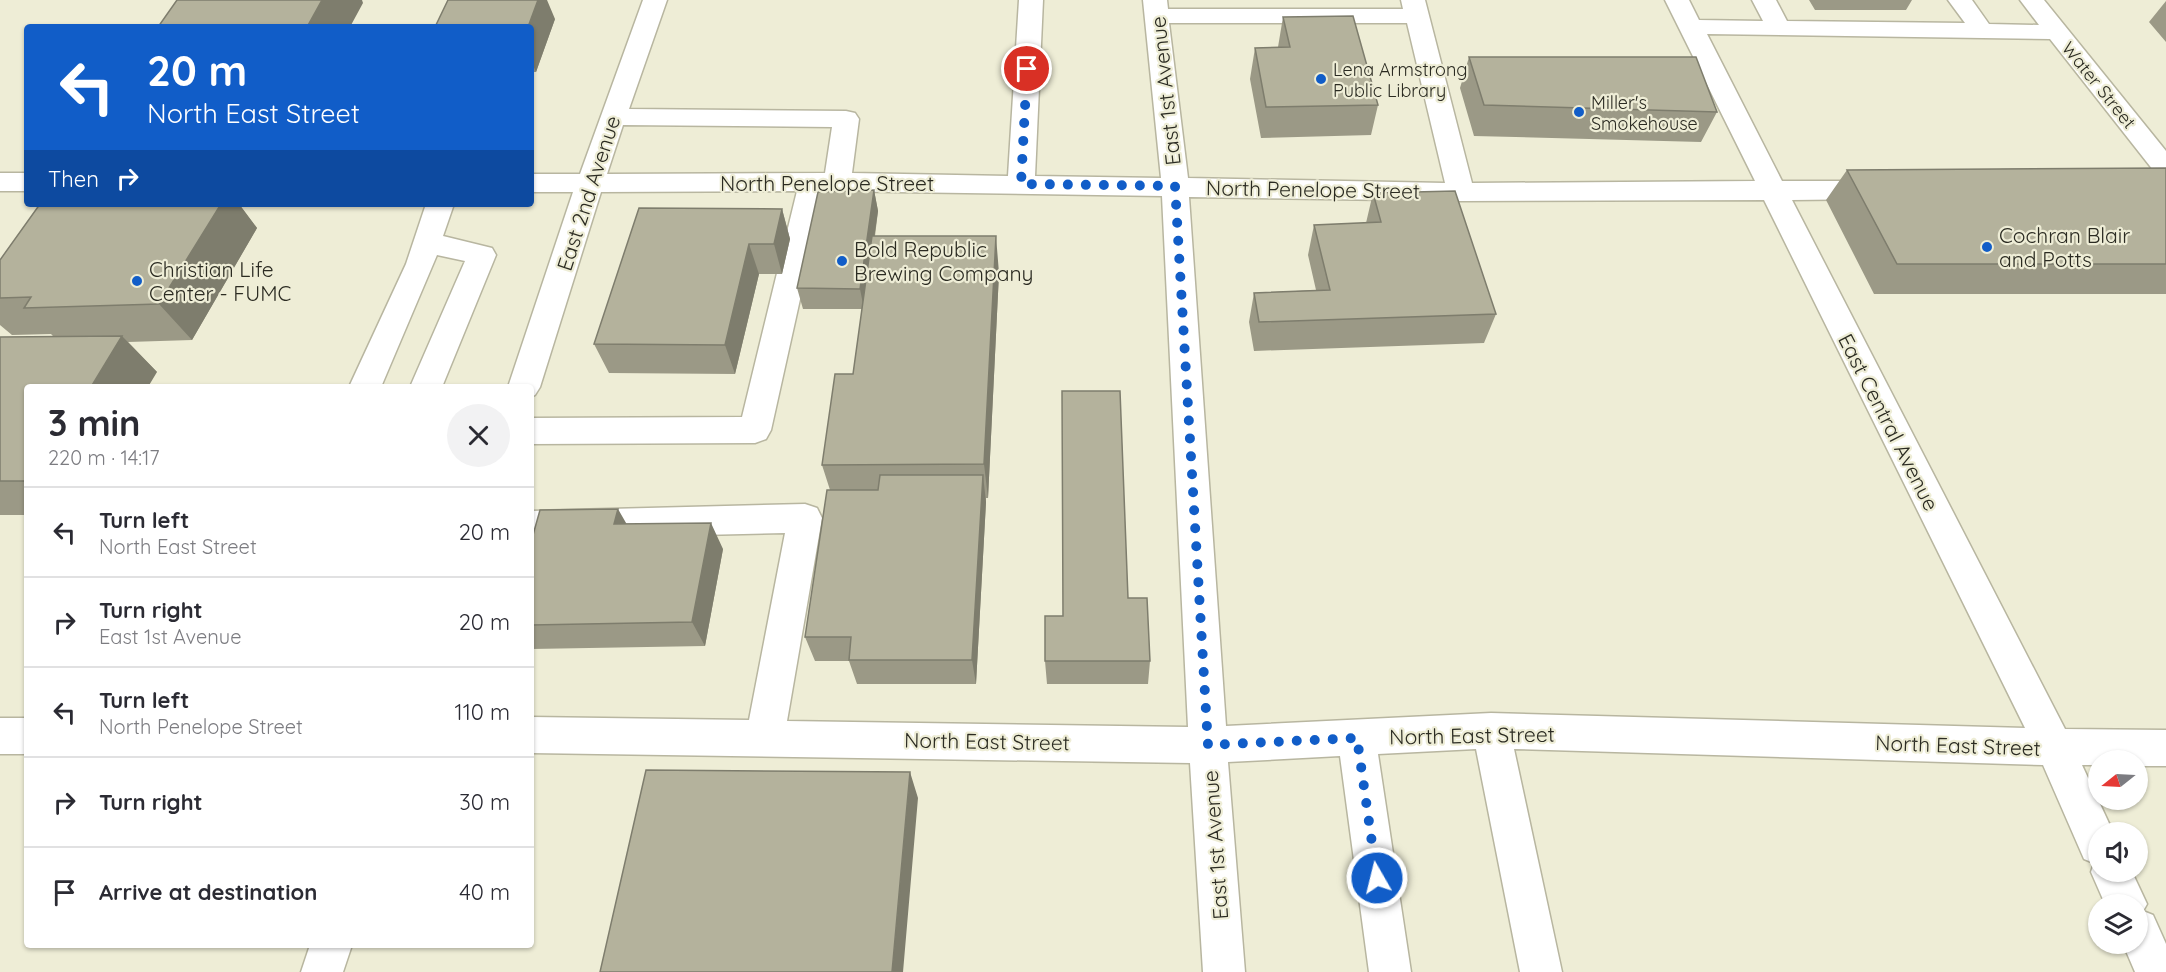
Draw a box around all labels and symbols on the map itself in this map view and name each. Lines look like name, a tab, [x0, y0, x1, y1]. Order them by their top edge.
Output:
street label: East 1st Avenue	[1144, 15, 1186, 167]
street label: Water Street	[2057, 37, 2141, 133]
pin	[1001, 43, 1052, 94]
place label: Lena Armstrong Public Library	[1333, 58, 1468, 102]
marker: Lena Armstrong Public Library	[1314, 72, 1328, 86]
place label: Miller's Smokehouse	[1591, 91, 1698, 135]
marker: Miller's Smokehouse	[1572, 105, 1586, 119]
street label: East 2nd Avenue	[551, 112, 625, 274]
street label: North Penelope Street	[720, 170, 934, 196]
street label: North Penelope Street	[1206, 174, 1420, 204]
place label: Cochran Blair and Potts	[1999, 222, 2130, 272]
place label: Bold Republic Brewing Company	[854, 236, 1033, 286]
marker: Cochran Blair and Potts	[1980, 240, 1994, 254]
marker: Bold Republic Brewing Company	[835, 254, 849, 268]
place label: Christian Life Center - FUMC	[149, 256, 292, 306]
marker: Christian Life Center - FUMC	[130, 274, 144, 288]
street label: East Central Avenue	[1833, 329, 1945, 515]
street label: North East Street	[1389, 721, 1555, 749]
street label: North East Street	[904, 727, 1070, 755]
street label: North East Street	[1875, 729, 2041, 761]
north arrow	[2088, 750, 2148, 810]
street label: East 1st Avenue	[1197, 769, 1233, 921]
position arrow	[1345, 846, 1409, 910]

